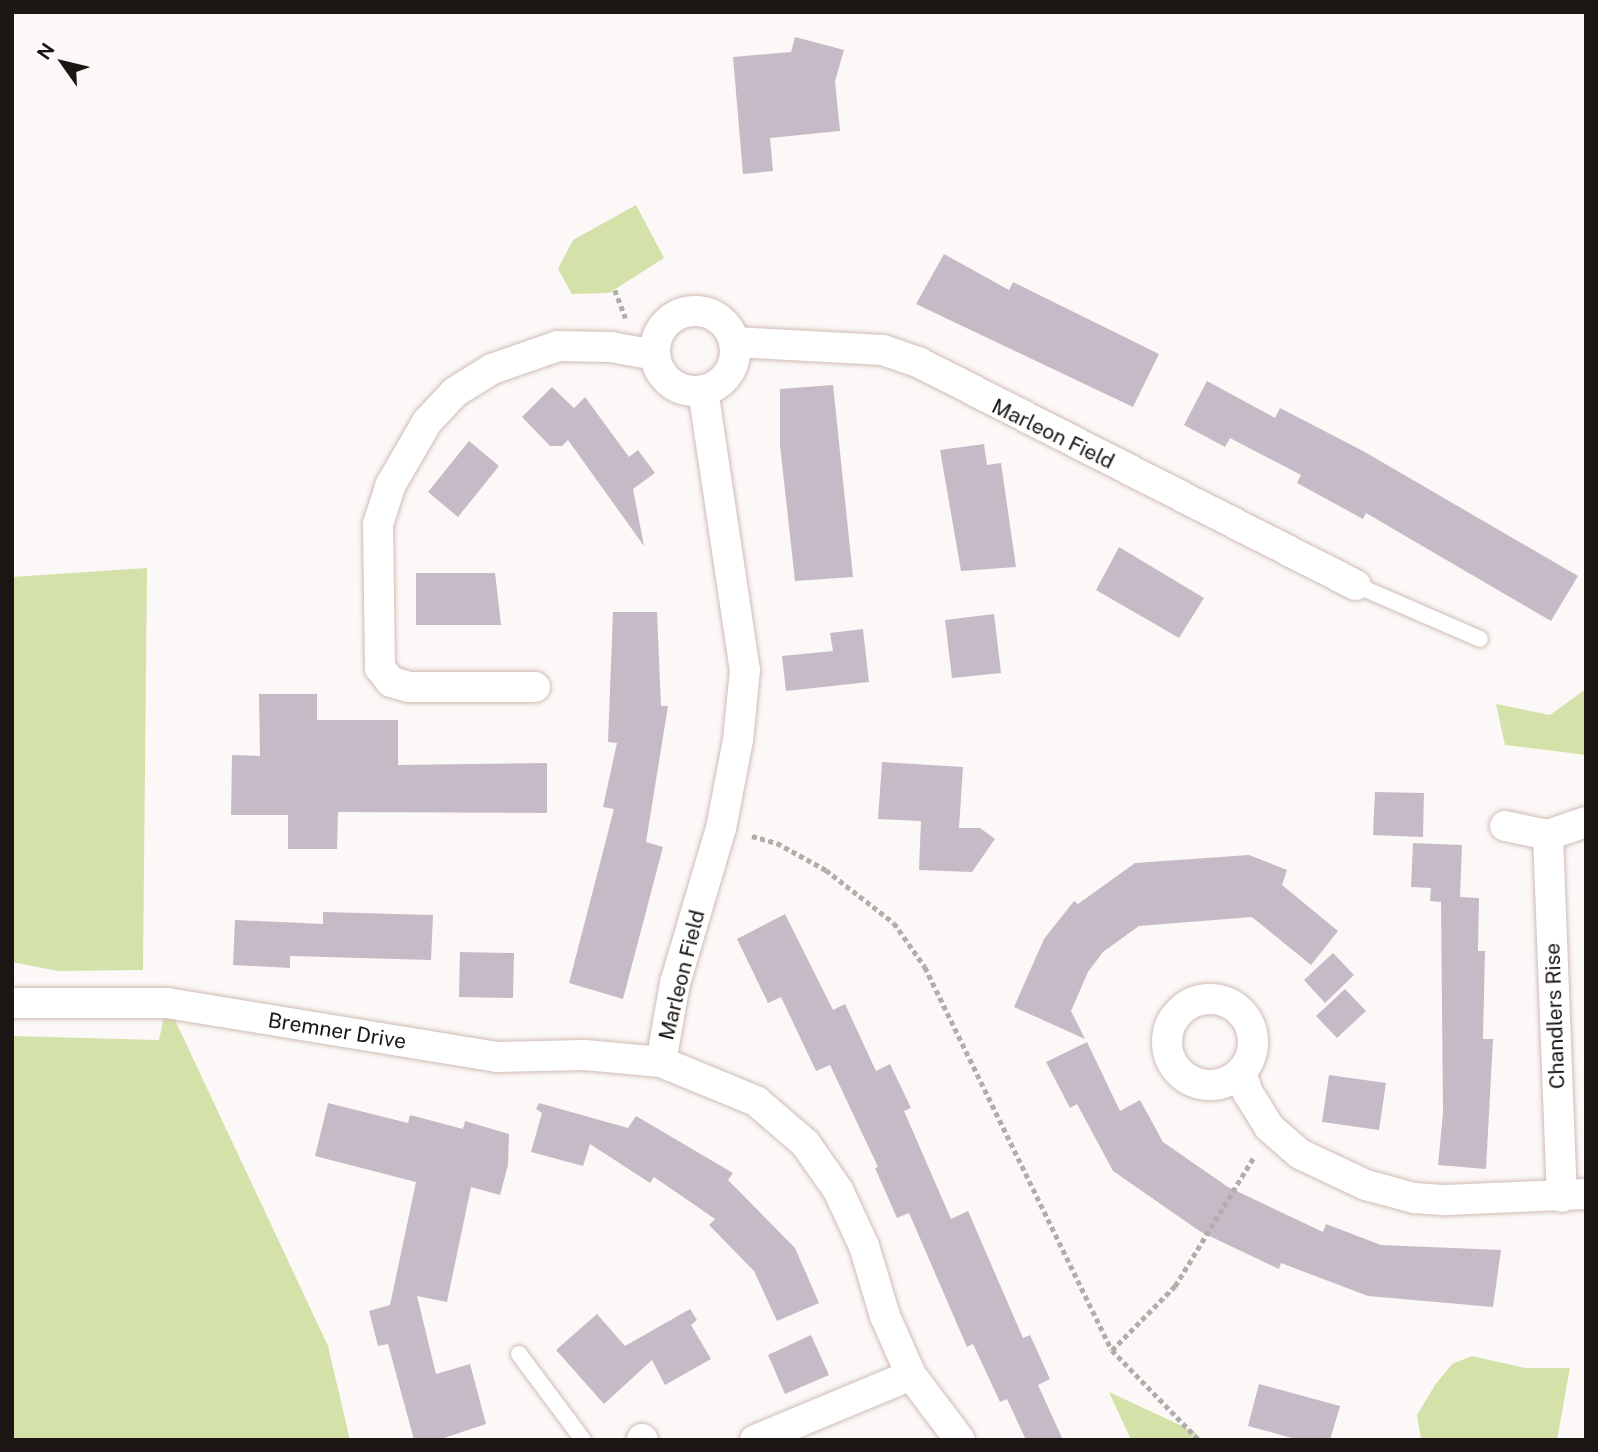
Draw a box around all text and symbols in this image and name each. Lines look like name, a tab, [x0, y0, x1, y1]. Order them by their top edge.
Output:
north arrow	[28, 28, 98, 98]
text: N	[32, 39, 59, 64]
street label: Marleon Field	[988, 394, 1118, 474]
street label: Marleon Field	[654, 907, 710, 1043]
street label: Chandlers Rise	[1540, 942, 1570, 1090]
street label: Bremner Drive	[266, 1008, 408, 1054]

